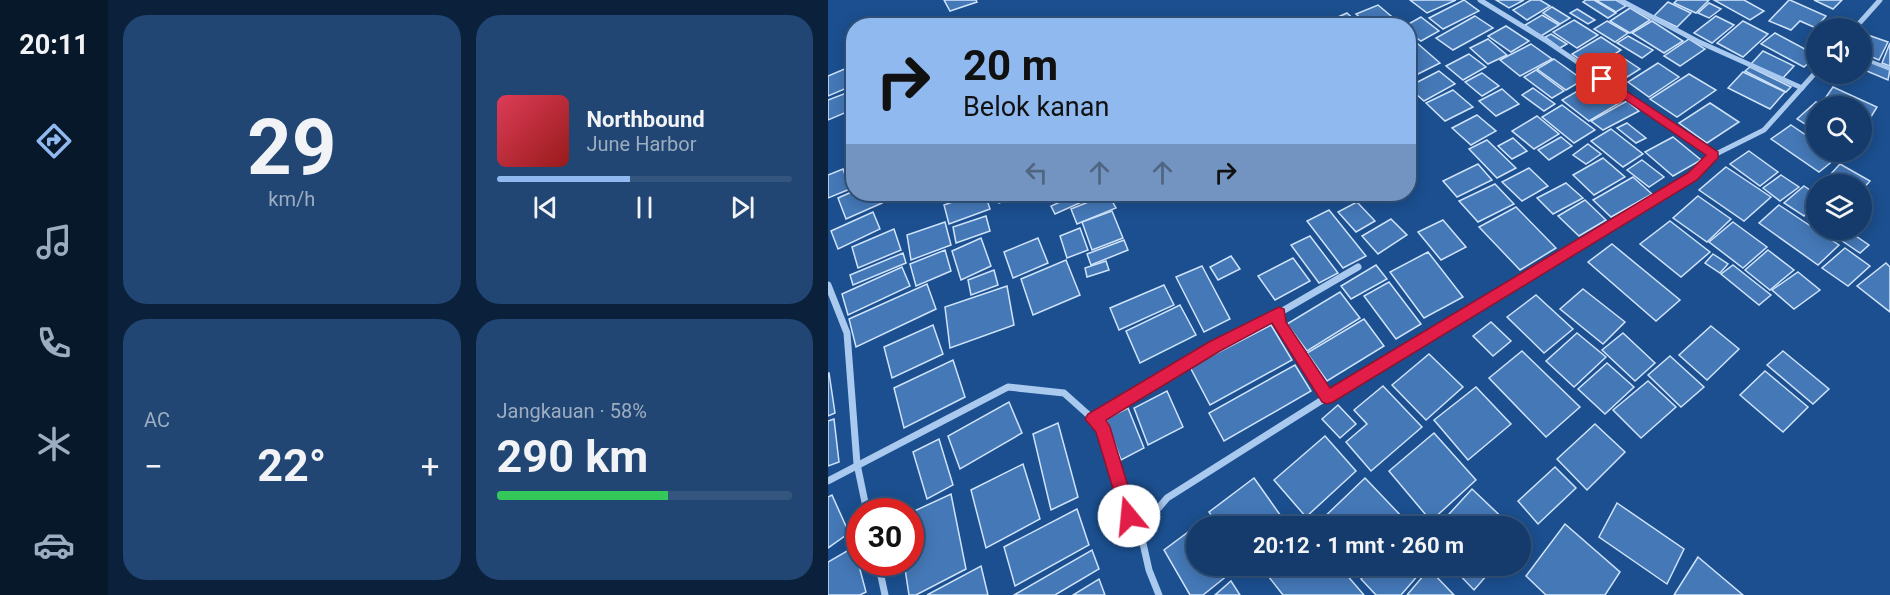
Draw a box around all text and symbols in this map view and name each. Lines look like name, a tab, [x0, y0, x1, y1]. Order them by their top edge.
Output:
map controls	[1806, 18, 1872, 240]
button: sound	[1806, 18, 1872, 84]
text: 20:11	[19, 29, 89, 61]
text: 20 m	[963, 41, 1058, 90]
icon: right	[864, 42, 942, 120]
pin	[1576, 53, 1627, 104]
icon: arrive	[1585, 62, 1618, 95]
text: Belok kanan	[963, 91, 1109, 123]
button: search	[1806, 96, 1872, 162]
text: 29	[247, 102, 337, 193]
text: Northbound	[587, 107, 705, 132]
icon: directions	[33, 120, 75, 162]
text: June Harbor	[587, 132, 697, 156]
icon: left	[1020, 156, 1053, 189]
icon: ahead	[1083, 156, 1116, 189]
icon: ahead	[1146, 156, 1179, 189]
icon: right	[1209, 156, 1242, 189]
button: layers	[1806, 174, 1872, 240]
text: km/h	[268, 187, 315, 211]
icon: previous	[529, 191, 562, 224]
icon: pause	[628, 191, 661, 224]
icon: next	[726, 191, 759, 224]
icon: music	[33, 221, 75, 263]
icon: phone	[33, 322, 75, 364]
text: Jangkauan · 58%	[497, 399, 647, 423]
text: AC	[144, 408, 170, 432]
icon: climate	[33, 423, 75, 465]
text: 290 km	[497, 430, 648, 483]
text: 22°	[257, 439, 326, 492]
text: −	[144, 447, 163, 486]
text: +	[421, 447, 440, 486]
position arrow	[1097, 484, 1161, 548]
speed limit sign: 30	[846, 498, 924, 576]
icon: car	[33, 524, 75, 566]
text: 20:12 · 1 mnt · 260 m	[1253, 533, 1464, 558]

